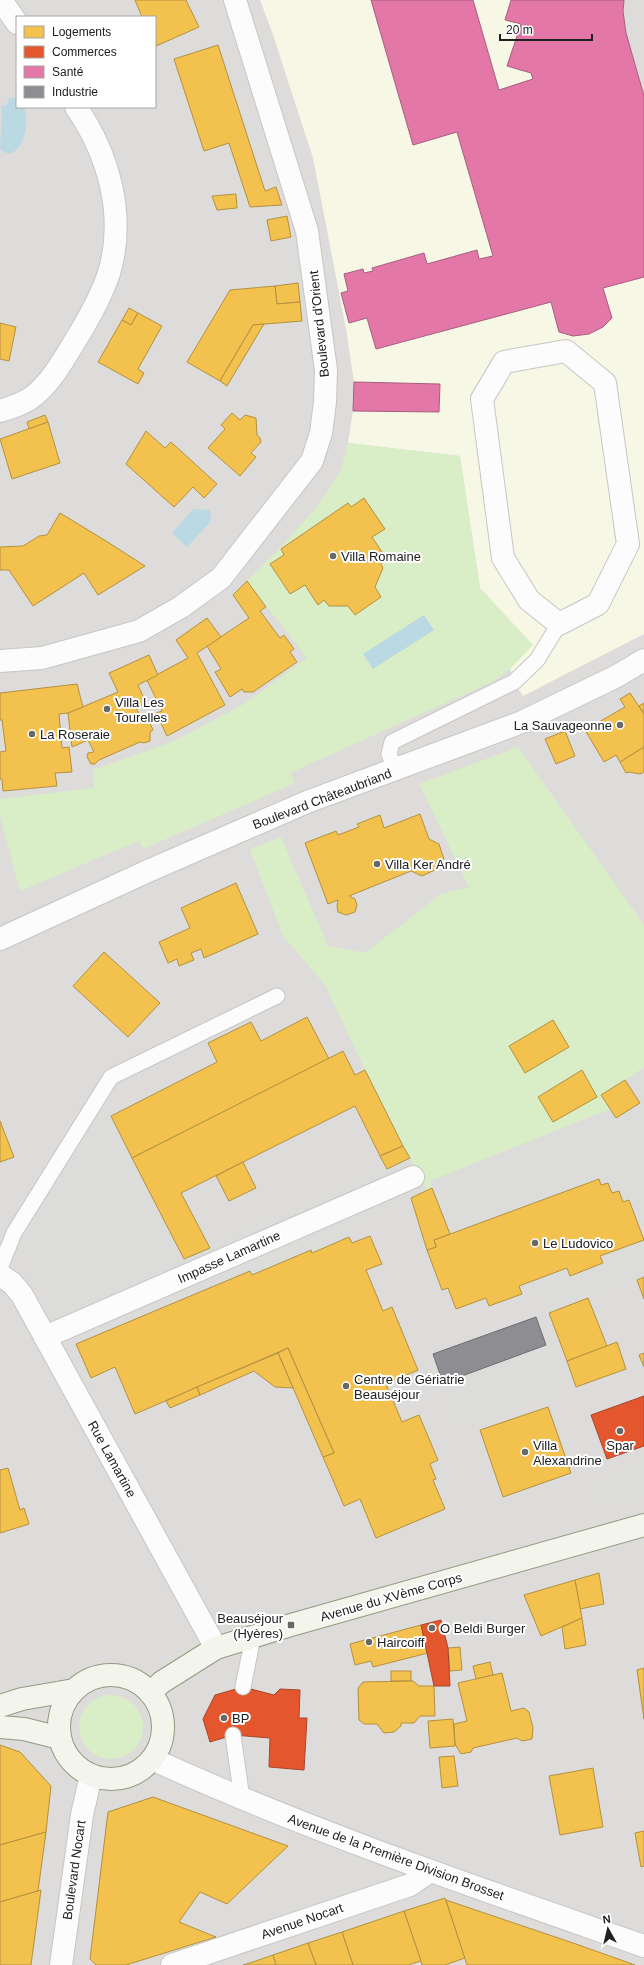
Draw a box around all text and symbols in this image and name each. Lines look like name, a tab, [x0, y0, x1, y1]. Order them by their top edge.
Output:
legend	[16, 16, 156, 108]
scale bar	[500, 16, 592, 42]
text: 20 m	[506, 23, 533, 37]
text: Logements	[52, 25, 111, 39]
text: Commerces	[52, 45, 117, 59]
text: Santé	[52, 65, 84, 79]
text: Industrie	[52, 85, 98, 99]
street label: Boulevard d'Orient	[306, 269, 332, 378]
place label: Villa Romaine	[341, 549, 421, 564]
marker: Villa Romaine	[328, 551, 338, 561]
place label: Villa Les Tourelles	[115, 695, 168, 725]
marker: Villa Les Tourelles	[102, 704, 112, 714]
place label: La Sauvageonne	[514, 718, 612, 733]
marker: La Sauvageonne	[615, 720, 625, 730]
place label: La Roseraie	[40, 727, 110, 742]
marker: La Roseraie	[27, 729, 37, 739]
street label: Boulevard Châteaubriand	[250, 766, 394, 832]
place label: Villa Ker André	[385, 857, 471, 872]
marker: Villa Ker André	[372, 859, 382, 869]
street label: Impasse Lamartine	[175, 1228, 283, 1286]
place label: Le Ludovico	[543, 1236, 613, 1251]
marker: Le Ludovico	[530, 1238, 540, 1248]
place label: Centre de Gériatrie Beauséjour	[354, 1372, 465, 1402]
marker: Centre de Gériatrie Beauséjour	[341, 1381, 351, 1391]
street label: Rue Lamartine	[85, 1418, 139, 1500]
marker: Spar	[615, 1426, 625, 1436]
place label: Villa Alexandrine	[533, 1438, 602, 1468]
place label: Spar	[606, 1438, 634, 1453]
marker: Villa Alexandrine	[520, 1447, 530, 1457]
street label: Avenue du XVème Corps	[319, 1569, 464, 1624]
place label: Beauséjour (Hyères)	[217, 1611, 284, 1641]
marker: Beauséjour (Hyères)	[286, 1620, 296, 1630]
place label: O Beldi Burger	[440, 1621, 526, 1636]
marker: O Beldi Burger	[427, 1623, 437, 1633]
place label: Haircoiff	[377, 1635, 425, 1650]
marker: Haircoiff	[364, 1637, 374, 1647]
place label: BP	[232, 1711, 249, 1726]
marker: BP	[219, 1713, 229, 1723]
street label: Avenue de la Première Division Brosset	[286, 1811, 506, 1903]
street label: Boulevard Nocart	[60, 1819, 88, 1921]
street label: Avenue Nocart	[259, 1900, 345, 1942]
north arrow	[588, 1909, 628, 1949]
text: N	[602, 1913, 611, 1926]

